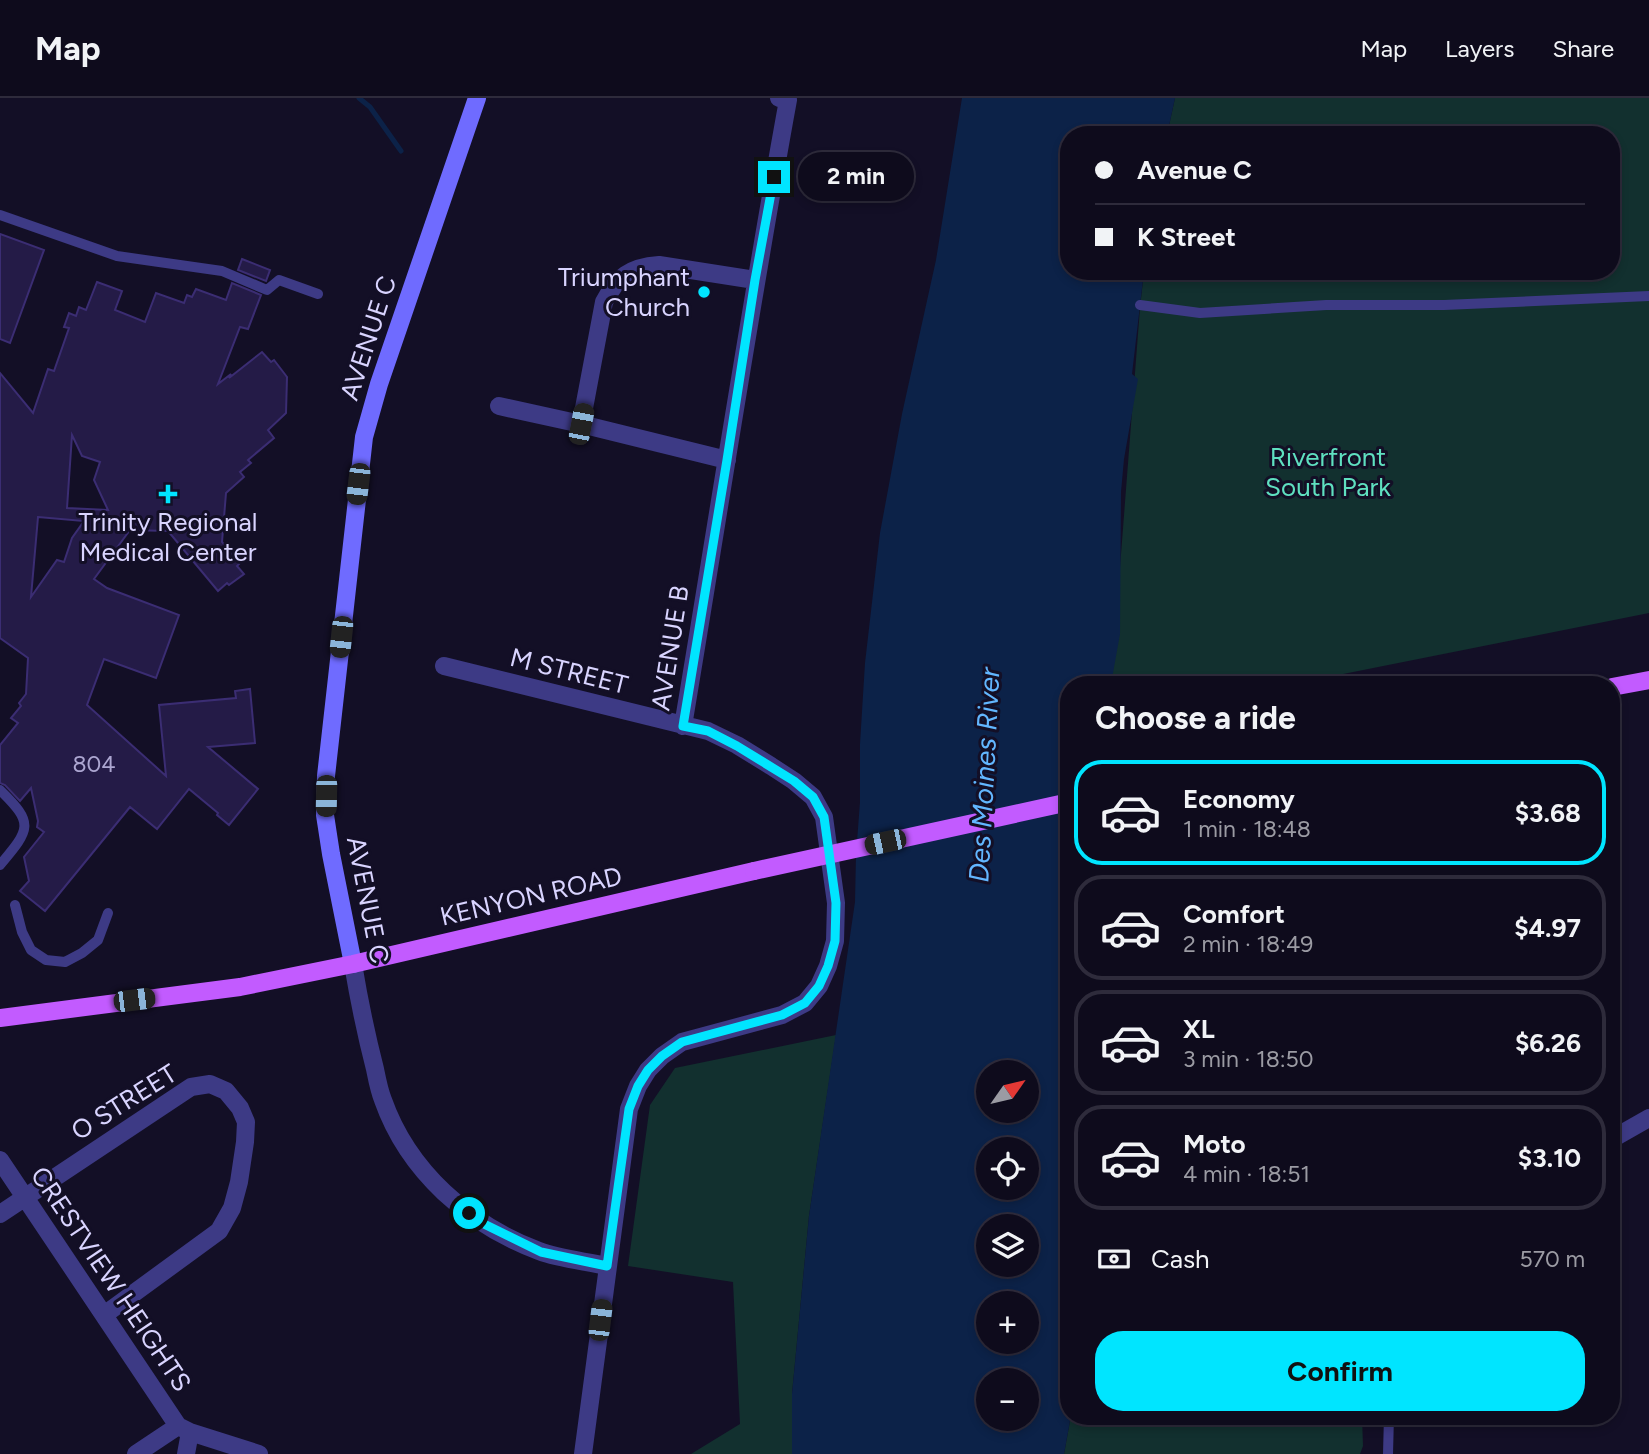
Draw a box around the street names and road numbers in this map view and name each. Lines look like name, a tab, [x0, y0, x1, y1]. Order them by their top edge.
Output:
street label: AVENUE C	[333, 272, 403, 404]
street label: AVENUE B	[644, 583, 696, 713]
street label: M STREET	[507, 641, 632, 701]
street label: AVENUE C	[340, 834, 396, 966]
street label: KENYON ROAD	[437, 860, 625, 932]
street label: O STREET	[65, 1057, 183, 1147]
street label: CRESTVIEW HEIGHTS	[24, 1161, 198, 1397]

